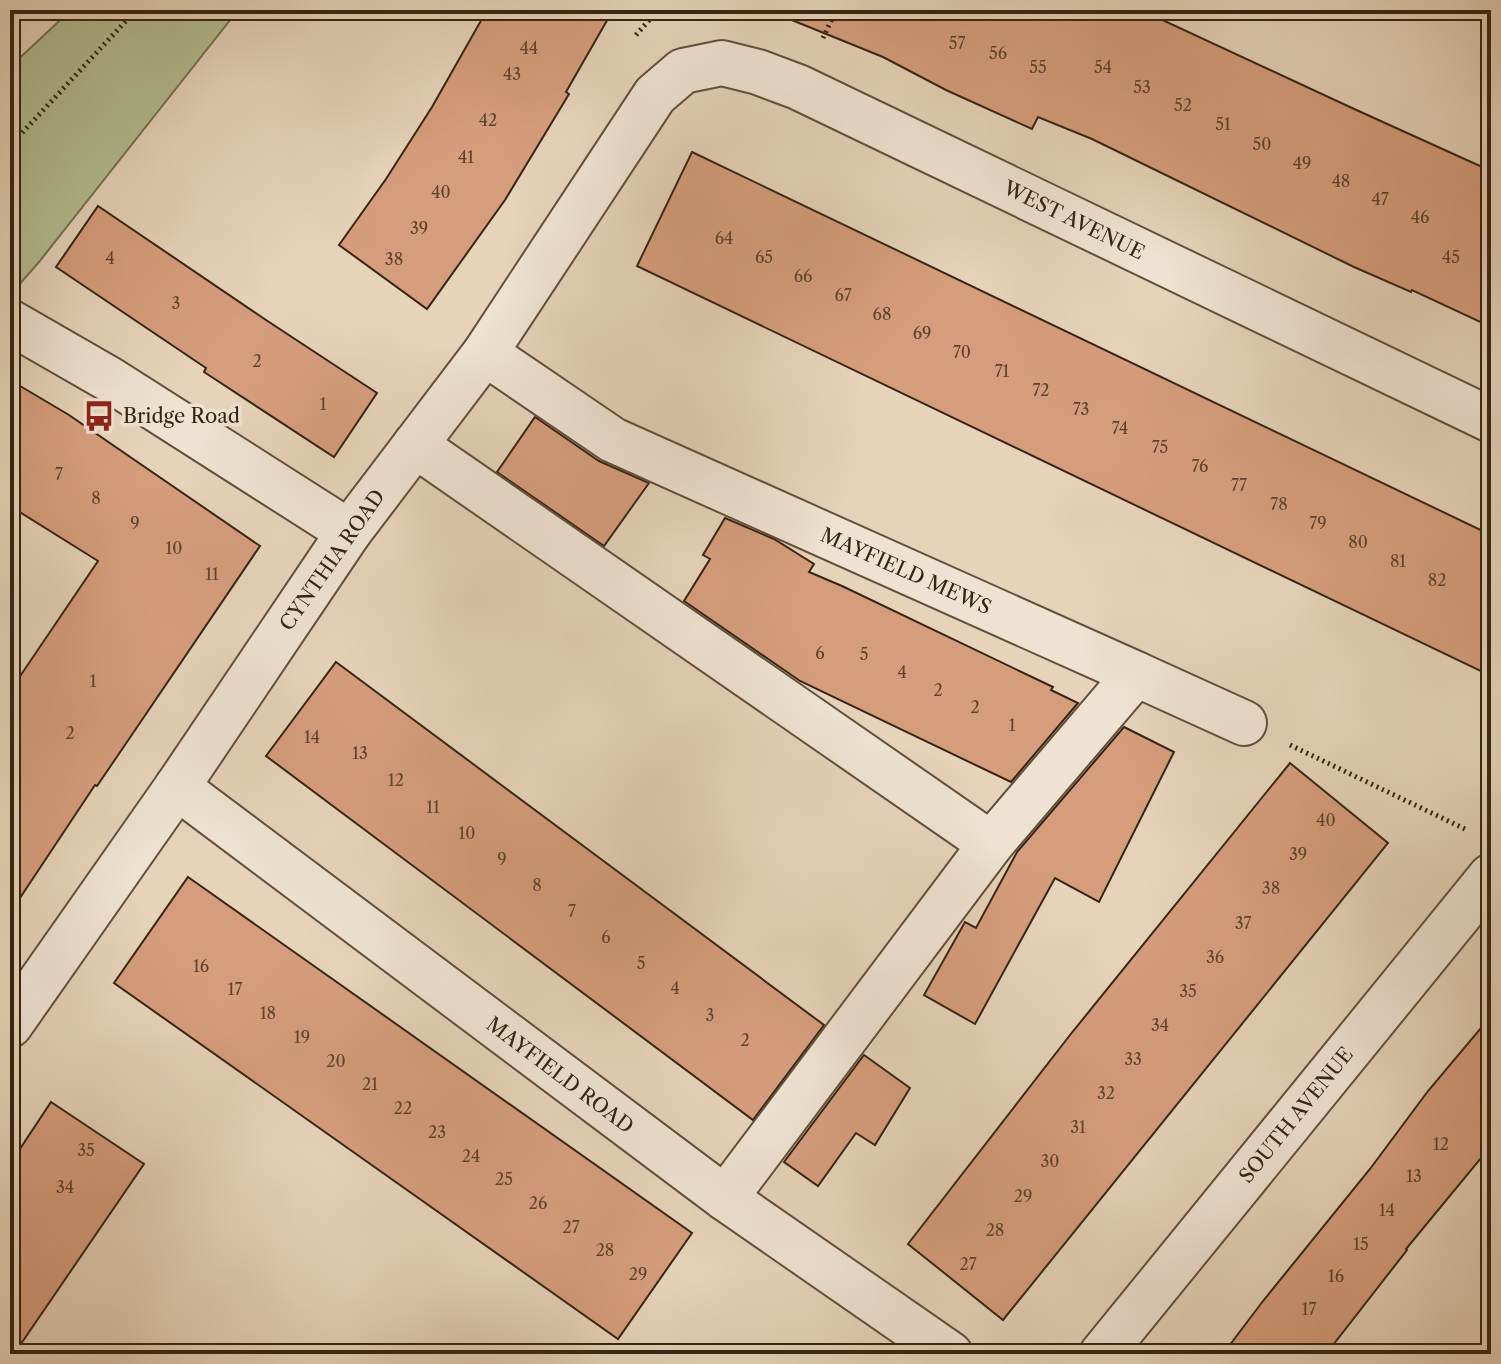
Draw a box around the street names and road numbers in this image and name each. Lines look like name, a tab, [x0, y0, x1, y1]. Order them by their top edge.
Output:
street label: WEST AVENUE	[999, 175, 1148, 264]
street label: CYNTHIA ROAD	[274, 485, 390, 635]
street label: MAYFIELD MEWS	[817, 523, 995, 619]
street label: MAYFIELD ROAD	[482, 1012, 638, 1138]
street label: SOUTH AVENUE	[1234, 1042, 1358, 1188]

